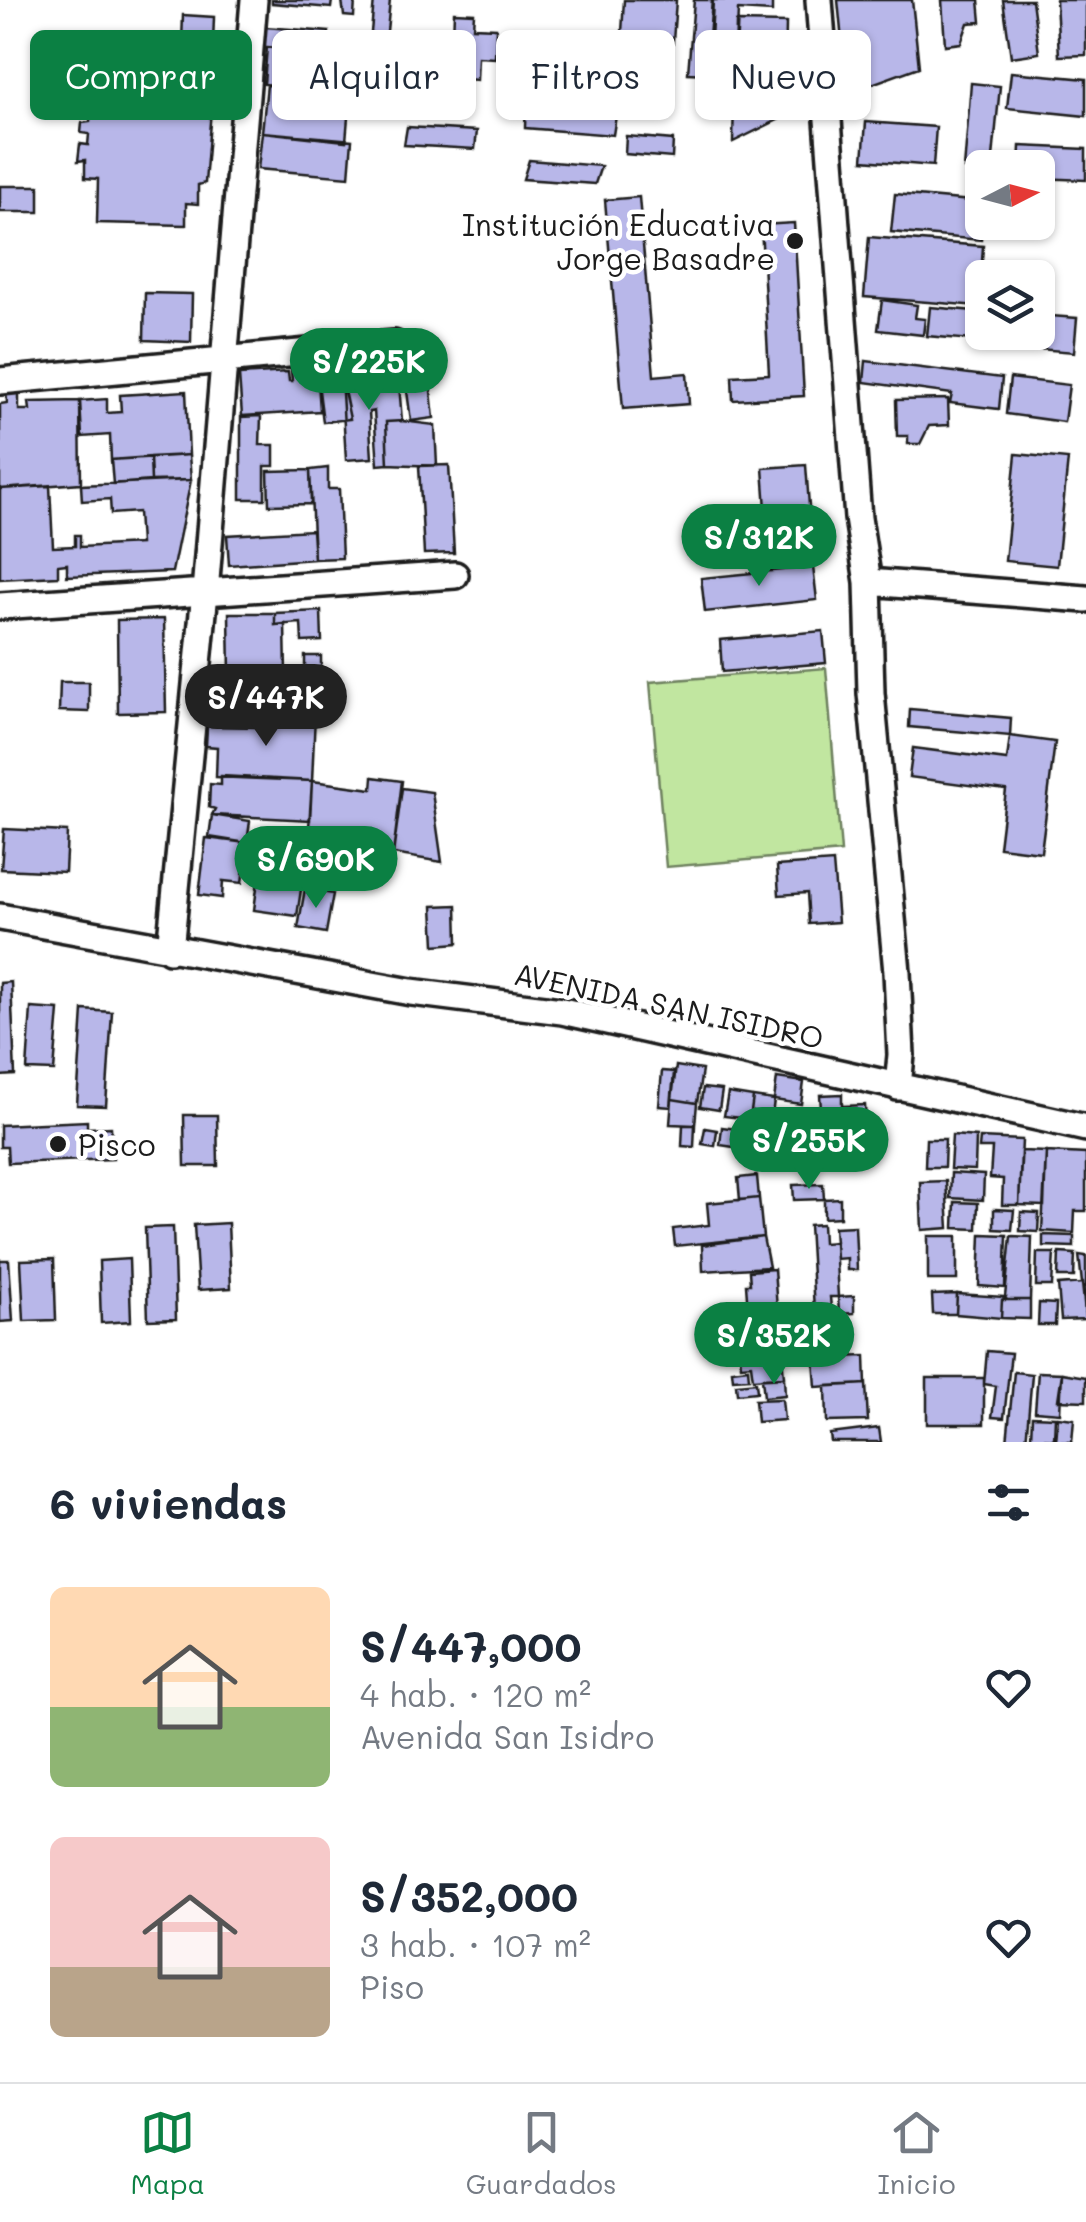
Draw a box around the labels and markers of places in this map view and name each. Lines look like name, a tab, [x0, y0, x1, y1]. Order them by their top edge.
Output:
place label: Institución Educativa Jorge Basadre	[462, 204, 775, 278]
marker: Institución Educativa Jorge Basadre	[784, 230, 806, 252]
pin: S/225K	[288, 328, 450, 413]
pin: S/312K	[678, 504, 840, 589]
pin: S/447K	[185, 664, 347, 749]
pin: S/690K	[235, 826, 397, 911]
pin: S/255K	[728, 1107, 890, 1192]
place label: Pisco	[78, 1124, 156, 1164]
marker: Pisco	[47, 1133, 69, 1155]
pin: S/352K	[693, 1302, 855, 1387]

